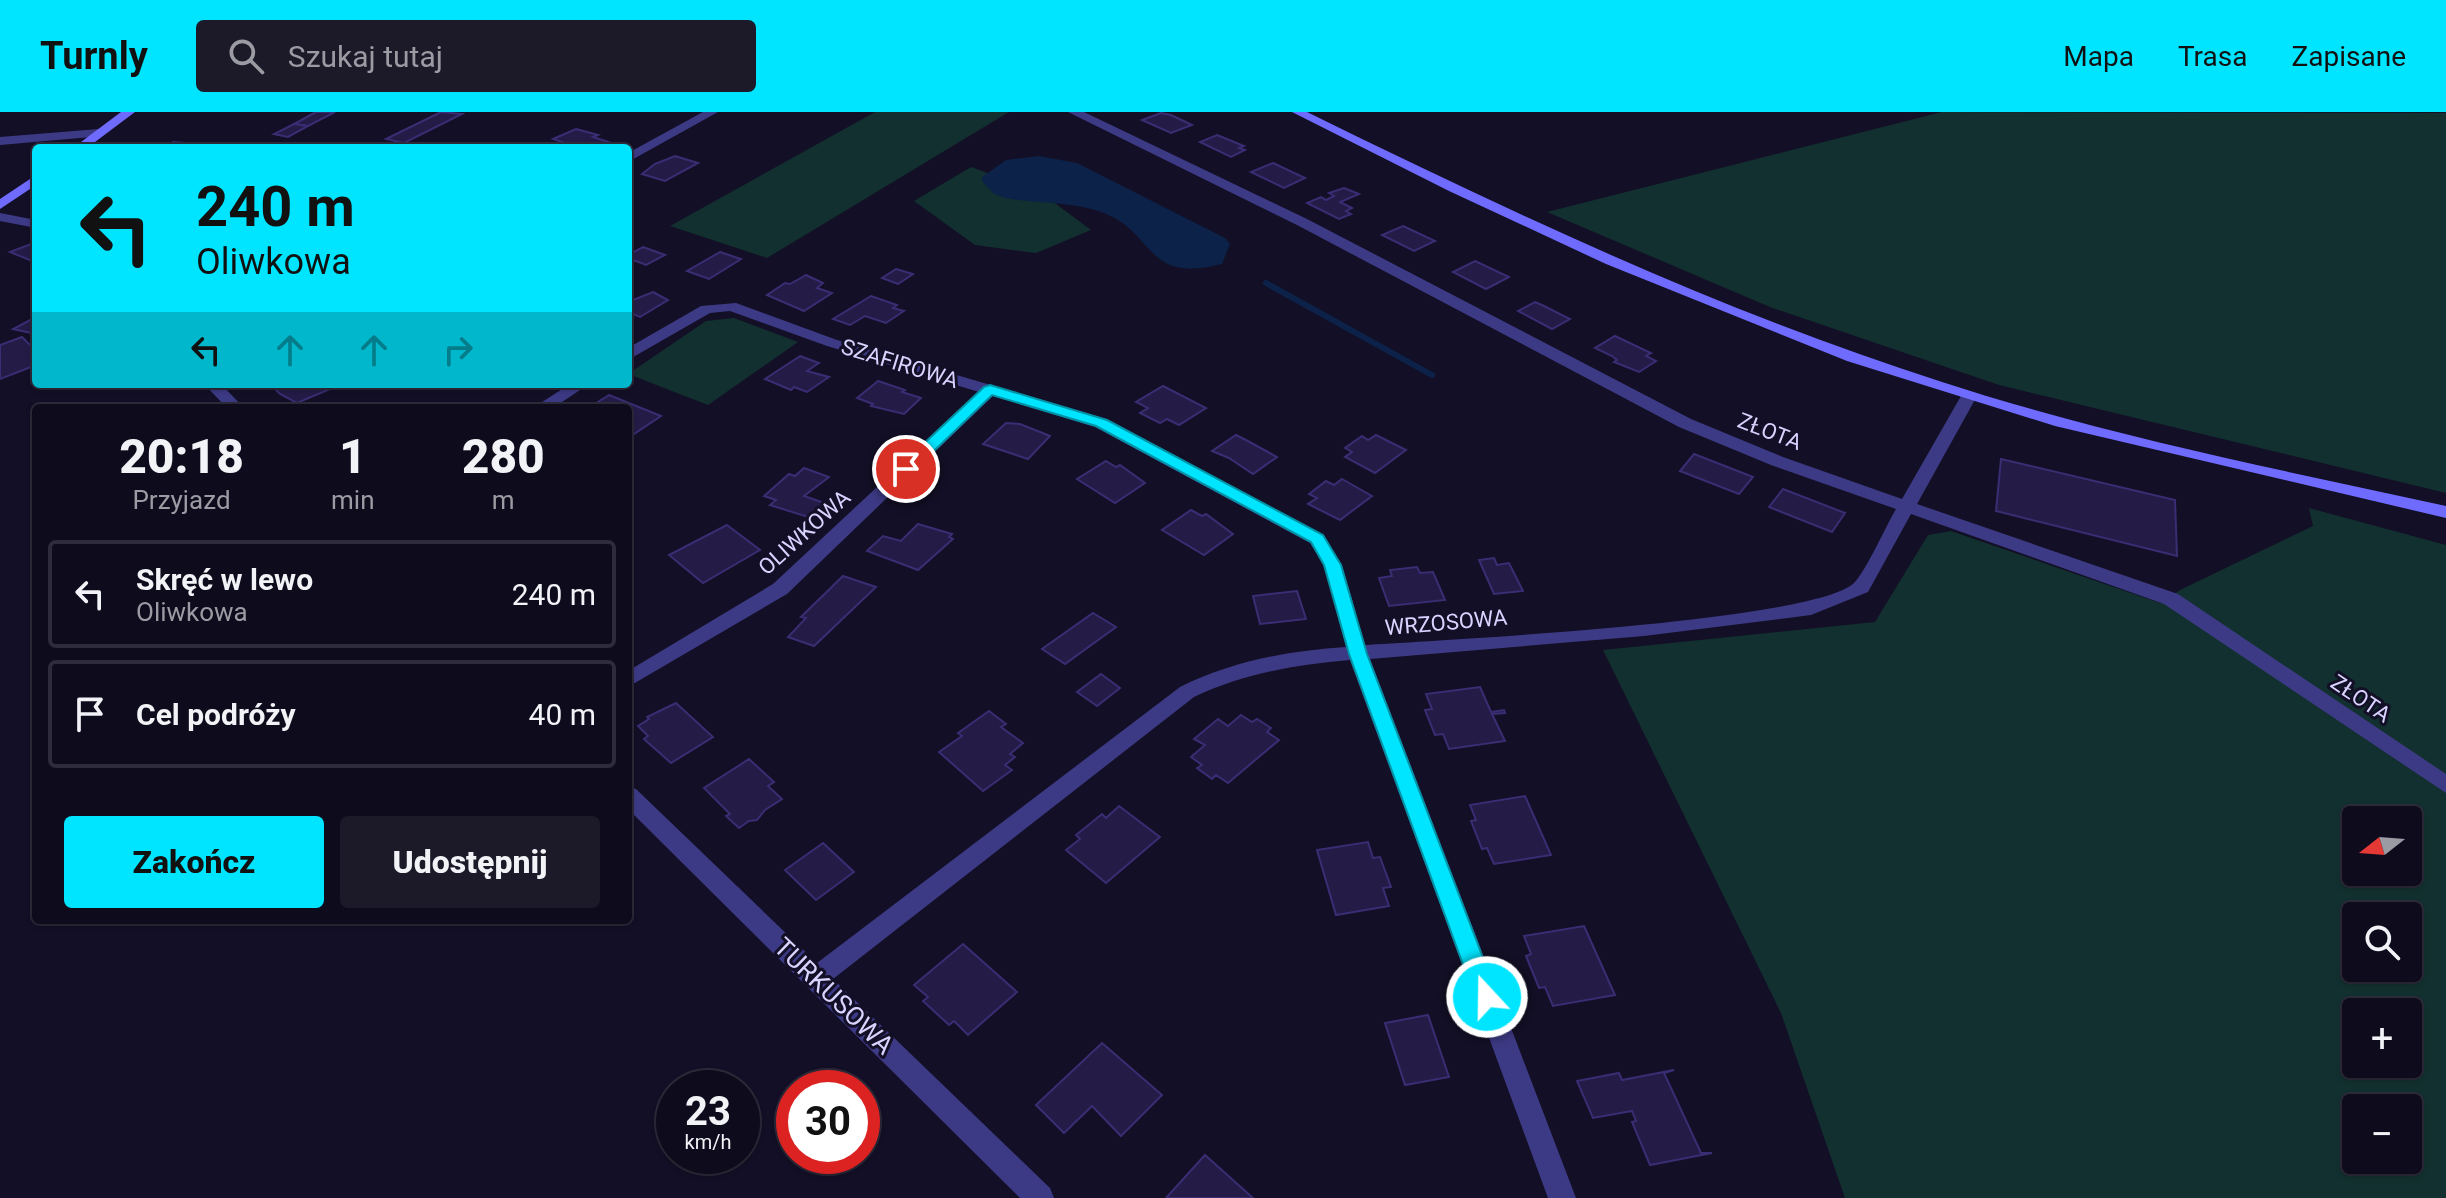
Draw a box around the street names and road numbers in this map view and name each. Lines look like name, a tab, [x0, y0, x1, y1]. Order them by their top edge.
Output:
street label: SZAFIROWA	[838, 334, 962, 393]
street label: ZŁOTA	[1734, 408, 1806, 455]
street label: OLIWKOWA	[753, 484, 856, 580]
street label: WRZOSOWA	[1384, 605, 1509, 640]
street label: ZŁOTA	[2326, 669, 2396, 728]
street label: TURKUSOWA	[768, 932, 900, 1060]

